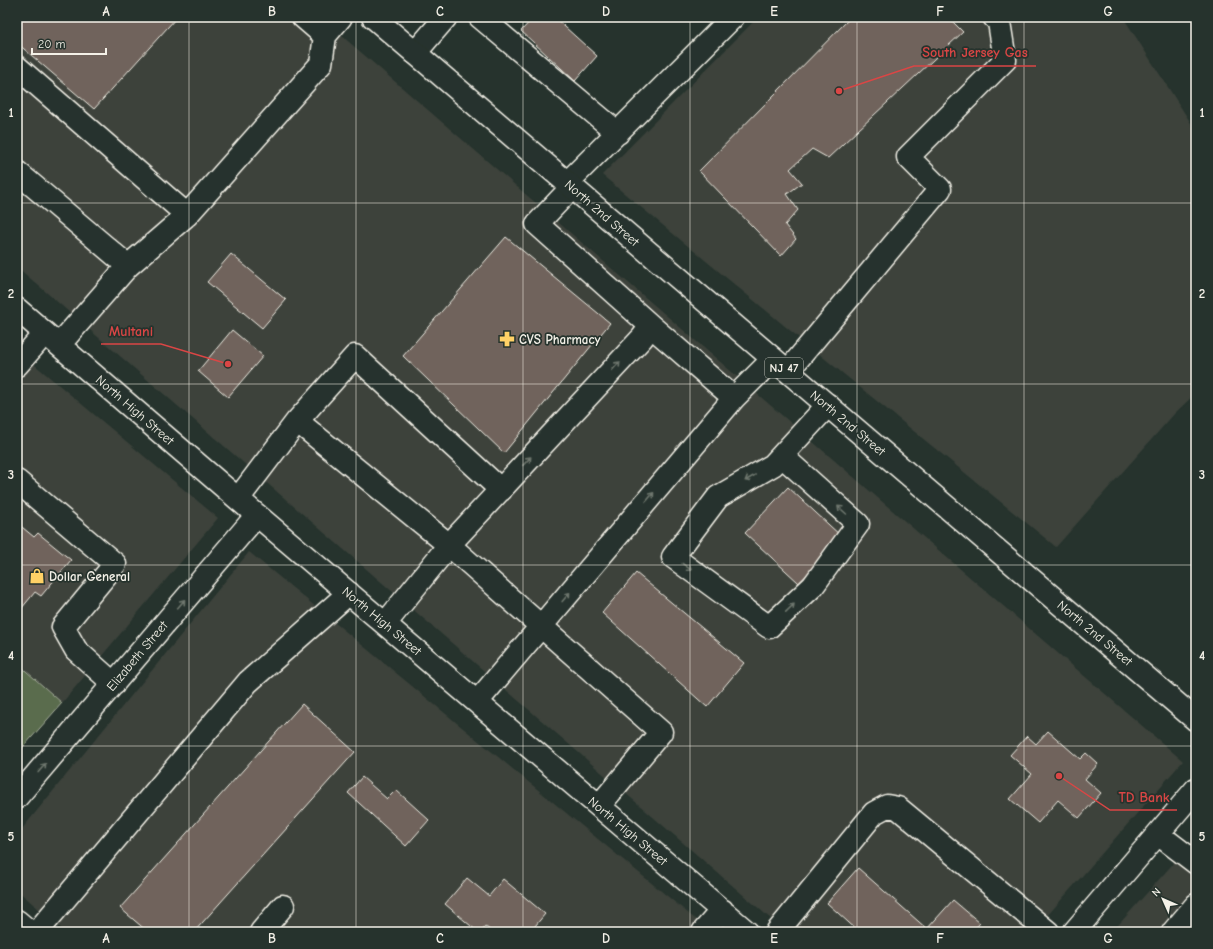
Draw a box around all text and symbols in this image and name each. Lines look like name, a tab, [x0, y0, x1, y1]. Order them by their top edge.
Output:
text: A	[102, 4, 110, 19]
text: B	[268, 4, 276, 19]
text: C	[436, 4, 444, 19]
text: D	[602, 4, 610, 19]
text: E	[770, 4, 778, 19]
text: F	[936, 4, 944, 19]
text: G	[1103, 4, 1113, 19]
scale bar	[32, 30, 106, 56]
text: 20 m	[38, 37, 66, 51]
callout: South Jersey Gas	[914, 40, 1036, 66]
text: South Jersey Gas	[922, 44, 1028, 61]
text: 1	[8, 105, 14, 120]
text: 1	[1199, 105, 1205, 120]
street label: North 2nd Street	[562, 177, 643, 250]
text: 2	[8, 286, 14, 301]
text: 2	[1199, 286, 1205, 301]
callout: Multani	[101, 318, 161, 344]
text: Multani	[109, 323, 153, 340]
pharmacy icon: CVS Pharmacy	[498, 330, 516, 348]
place label: CVS Pharmacy	[519, 332, 600, 347]
road number: NJ 47	[765, 358, 803, 378]
one-way arrow	[611, 361, 621, 371]
street label: North High Street	[93, 372, 178, 449]
street label: North 2nd Street	[807, 387, 890, 460]
one-way arrow	[523, 456, 532, 466]
text: 3	[8, 467, 14, 482]
text: 3	[1199, 467, 1205, 482]
one-way arrow	[744, 475, 756, 483]
one-way arrow	[645, 492, 654, 503]
one-way arrow	[837, 505, 848, 514]
one-way arrow	[682, 563, 693, 571]
shop icon: Dollar General	[28, 567, 46, 585]
place label: Dollar General	[49, 569, 130, 584]
street label: North High Street	[339, 584, 426, 659]
one-way arrow	[562, 591, 571, 602]
street label: North 2nd Street	[1054, 597, 1137, 670]
one-way arrow	[176, 599, 185, 610]
one-way arrow	[785, 603, 795, 612]
street label: Elizabeth Street	[103, 617, 171, 694]
text: 4	[8, 648, 14, 663]
text: 4	[1199, 648, 1205, 663]
one-way arrow	[38, 762, 47, 773]
callout: TD Bank	[1110, 784, 1177, 810]
text: TD Bank	[1118, 789, 1170, 806]
street label: North High Street	[585, 794, 672, 869]
text: 5	[8, 829, 15, 844]
text: 5	[1199, 829, 1206, 844]
north arrow	[1143, 879, 1183, 919]
text: N	[1149, 885, 1163, 899]
text: A	[102, 931, 110, 946]
text: B	[268, 931, 276, 946]
text: C	[436, 931, 444, 946]
text: D	[602, 931, 610, 946]
text: E	[770, 931, 778, 946]
text: F	[936, 931, 944, 946]
text: G	[1103, 931, 1113, 946]

